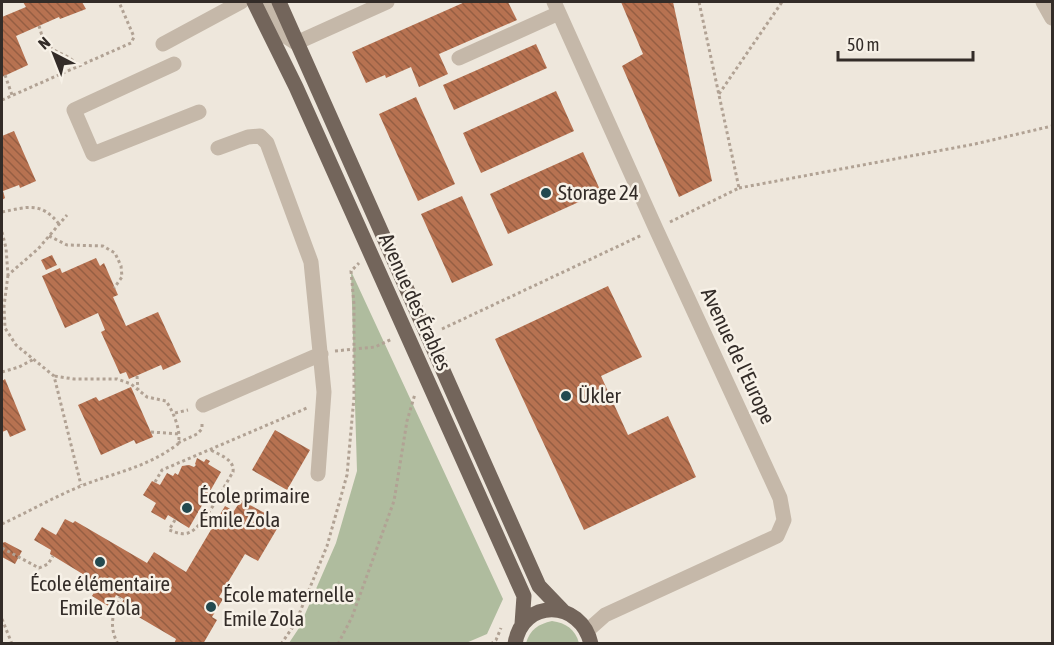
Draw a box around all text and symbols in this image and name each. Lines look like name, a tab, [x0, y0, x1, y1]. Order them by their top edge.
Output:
north arrow	[24, 24, 84, 84]
scale bar	[838, 24, 973, 62]
text: N	[34, 33, 53, 53]
text: 50 m	[847, 34, 879, 55]
place label: Storage 24	[558, 180, 639, 204]
marker: Storage 24	[539, 186, 553, 200]
street label: Avenue des Érables	[375, 229, 457, 374]
street label: Avenue de l'Europe	[697, 284, 781, 427]
place label: Ükler	[578, 383, 622, 407]
marker: Ükler	[559, 389, 573, 403]
place label: École primaire Émile Zola	[199, 483, 310, 531]
marker: École primaire Émile Zola	[180, 501, 194, 515]
marker: École élémentaire Emile Zola	[93, 555, 107, 569]
place label: École élémentaire Emile Zola	[30, 571, 170, 619]
place label: École maternelle Emile Zola	[223, 582, 354, 630]
marker: École maternelle Emile Zola	[204, 600, 218, 614]

